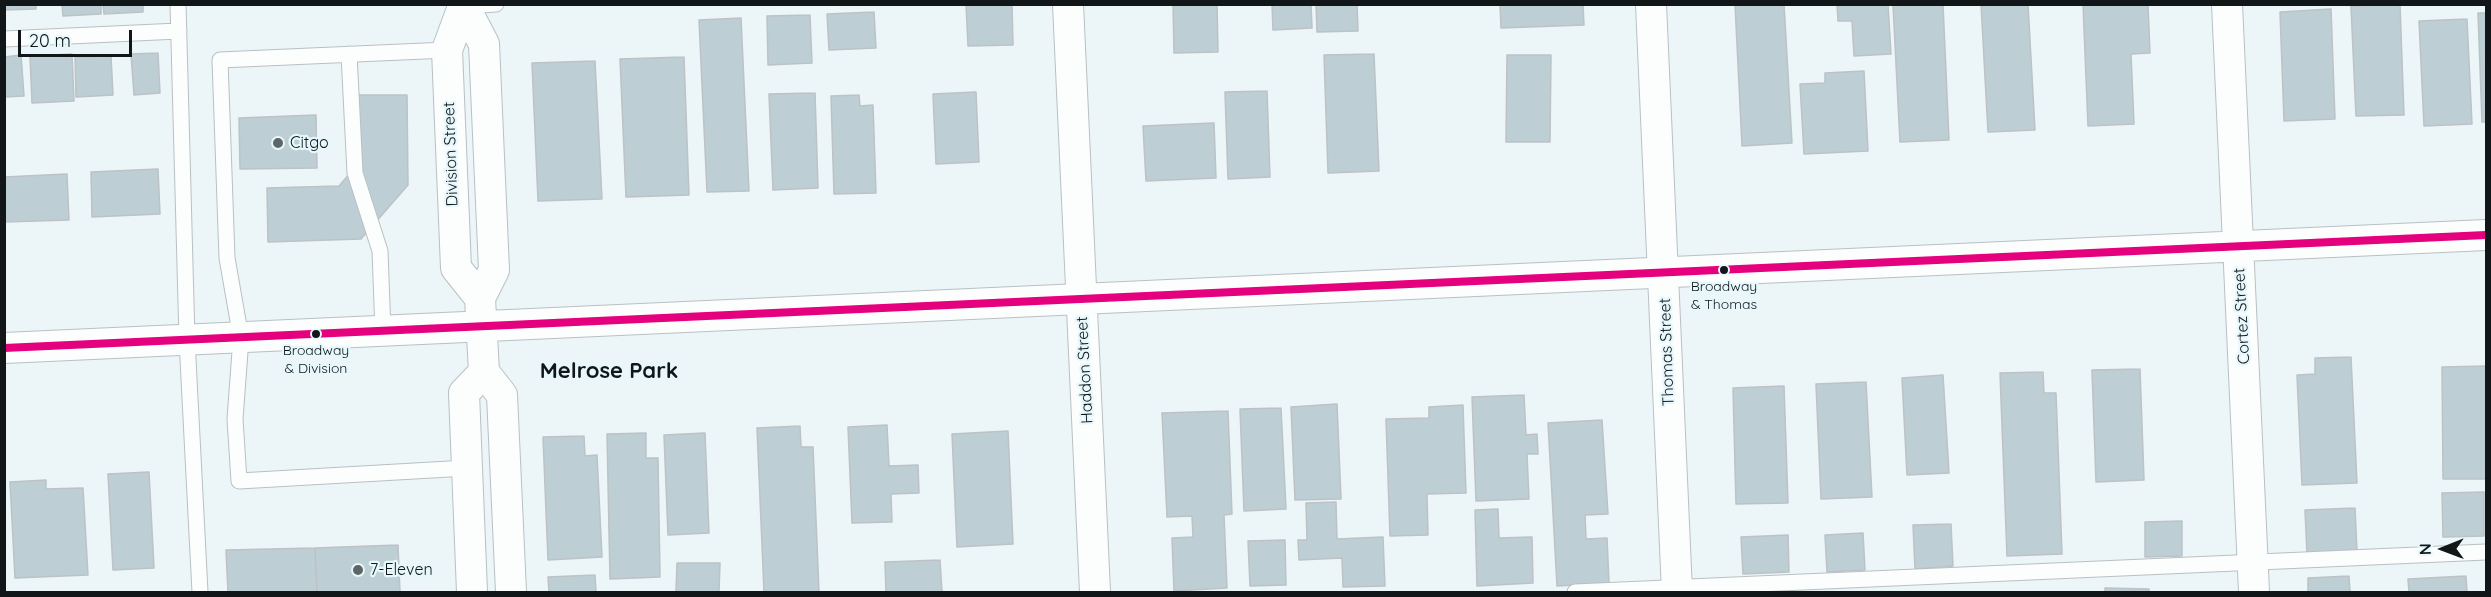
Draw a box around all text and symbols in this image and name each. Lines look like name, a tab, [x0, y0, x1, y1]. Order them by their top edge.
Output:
scale bar	[21, 18, 135, 56]
text: 20 m	[29, 29, 71, 52]
street label: Division Street	[440, 101, 462, 207]
place label: Citgo	[290, 133, 329, 153]
marker: Citgo	[271, 136, 285, 150]
marker: Broadway & Thomas	[1718, 264, 1730, 276]
street label: Cortez Street	[2230, 267, 2254, 365]
place label: Broadway & Thomas	[1691, 279, 1757, 312]
street label: Thomas Street	[1656, 298, 1678, 406]
street label: Haddon Street	[1073, 316, 1097, 424]
marker: Broadway & Division	[310, 328, 322, 340]
place label: Broadway & Division	[283, 343, 349, 376]
district label: Melrose Park	[540, 358, 678, 384]
north arrow	[2413, 519, 2473, 579]
text: N	[2415, 543, 2435, 555]
place label: 7-Eleven	[370, 560, 433, 580]
marker: 7-Eleven	[351, 563, 365, 577]

